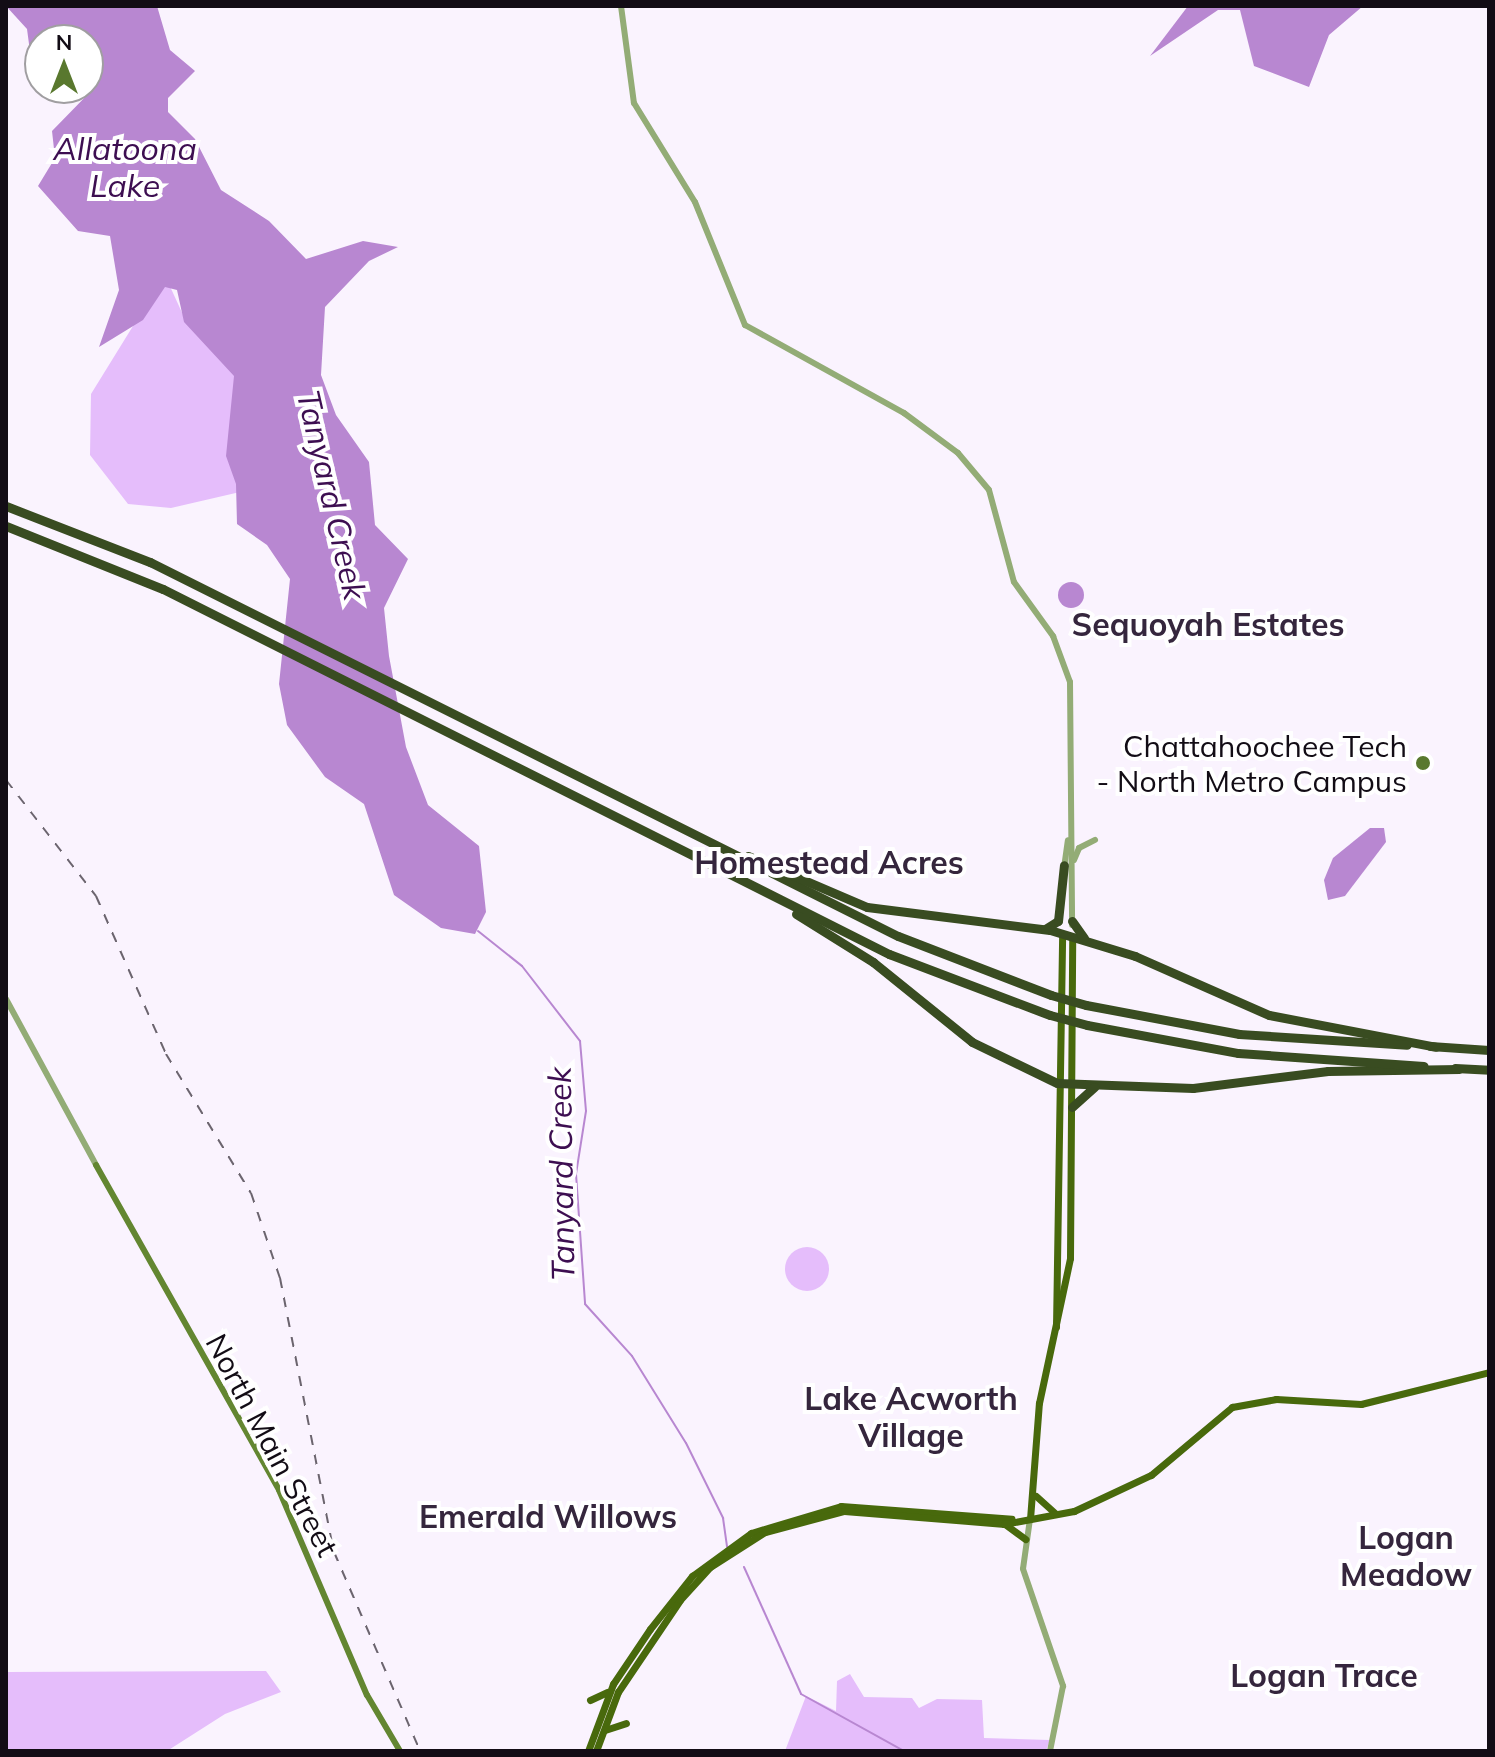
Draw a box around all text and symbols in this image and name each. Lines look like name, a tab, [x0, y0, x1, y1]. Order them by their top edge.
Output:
north arrow	[24, 24, 104, 104]
text: N	[56, 28, 72, 56]
water label: Allatoona Lake	[53, 130, 197, 205]
water label: Tanyard Creek	[289, 386, 375, 604]
district label: Sequoyah Estates	[1072, 605, 1344, 643]
place label: Chattahoochee Tech - North Metro Campus	[1096, 728, 1407, 798]
marker: Chattahoochee Tech - North Metro Campus	[1414, 754, 1432, 772]
district label: Homestead Acres	[694, 843, 964, 881]
water label: Tanyard Creek	[540, 1067, 582, 1281]
street label: North Main Street	[198, 1328, 346, 1562]
district label: Lake Acworth Village	[804, 1380, 1018, 1455]
district label: Emerald Willows	[419, 1497, 677, 1535]
district label: Logan Meadow	[1340, 1519, 1472, 1594]
district label: Logan Trace	[1230, 1656, 1418, 1694]

